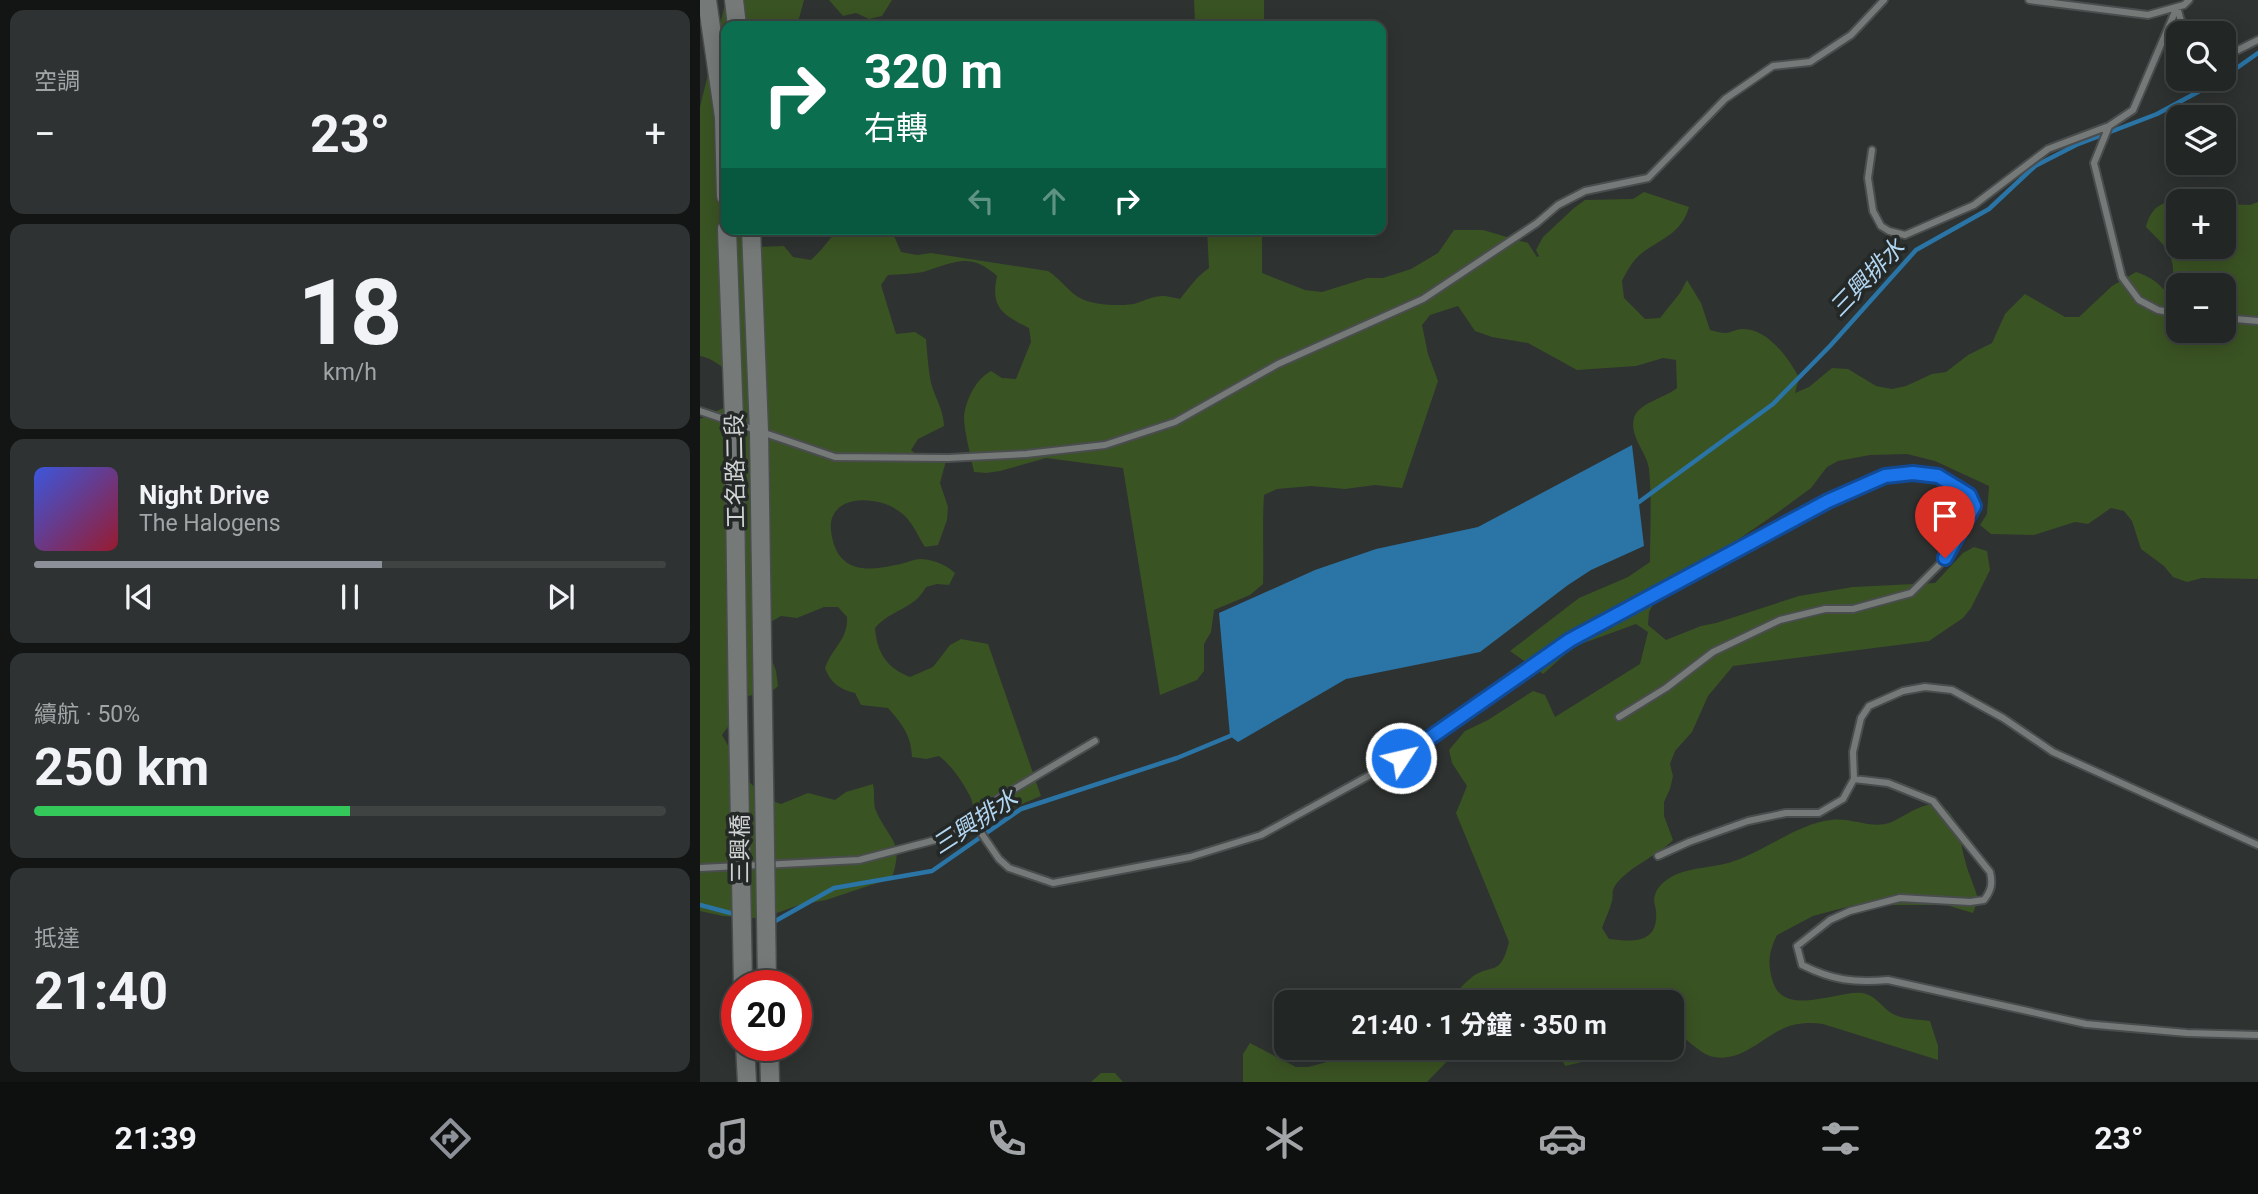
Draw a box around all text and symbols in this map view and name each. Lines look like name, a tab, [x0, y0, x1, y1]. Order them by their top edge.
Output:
map controls	[2166, 21, 2236, 343]
button: search	[2166, 21, 2236, 91]
text: 320 m	[864, 43, 1003, 100]
icon: right	[749, 49, 840, 140]
text: 空調	[34, 68, 80, 95]
text: 23°	[310, 104, 390, 165]
button: layers	[2166, 105, 2236, 175]
text: 右轉	[864, 109, 928, 147]
text: −	[34, 112, 56, 156]
text: +	[644, 112, 666, 156]
icon: left	[962, 182, 1000, 220]
icon: ahead	[1035, 182, 1073, 220]
icon: right	[1108, 182, 1146, 220]
button: +	[2166, 189, 2236, 259]
water label: 三興排水	[1824, 233, 1911, 322]
text: 18	[298, 260, 402, 366]
button: −	[2166, 273, 2236, 343]
text: km/h	[323, 359, 377, 386]
street label: 工名路二段	[721, 413, 750, 529]
text: Night Drive	[139, 480, 269, 510]
pin	[1915, 486, 1975, 558]
icon: arrive	[1926, 497, 1964, 535]
text: The Halogens	[139, 510, 281, 537]
icon: previous	[120, 578, 158, 616]
icon: pause	[331, 578, 369, 616]
icon: next	[542, 578, 580, 616]
text: 續航 · 50%	[34, 701, 140, 728]
position arrow	[1364, 721, 1438, 795]
text: 250 km	[34, 737, 209, 798]
water label: 三興排水	[927, 784, 1024, 860]
street label: 三興橋	[727, 815, 754, 884]
text: 抵達	[34, 925, 80, 952]
text: 21:40	[34, 961, 168, 1022]
speed limit sign: 20	[721, 970, 812, 1061]
text: 21:40 · 1 分鐘 · 350 m	[1351, 1010, 1607, 1040]
icon: directions	[426, 1114, 475, 1163]
icon: music	[704, 1114, 753, 1163]
icon: phone	[982, 1114, 1031, 1163]
icon: climate	[1260, 1114, 1309, 1163]
icon: car	[1538, 1114, 1587, 1163]
icon: filters	[1816, 1114, 1865, 1163]
text: 21:39	[115, 1119, 197, 1157]
text: 23°	[2094, 1119, 2143, 1157]

